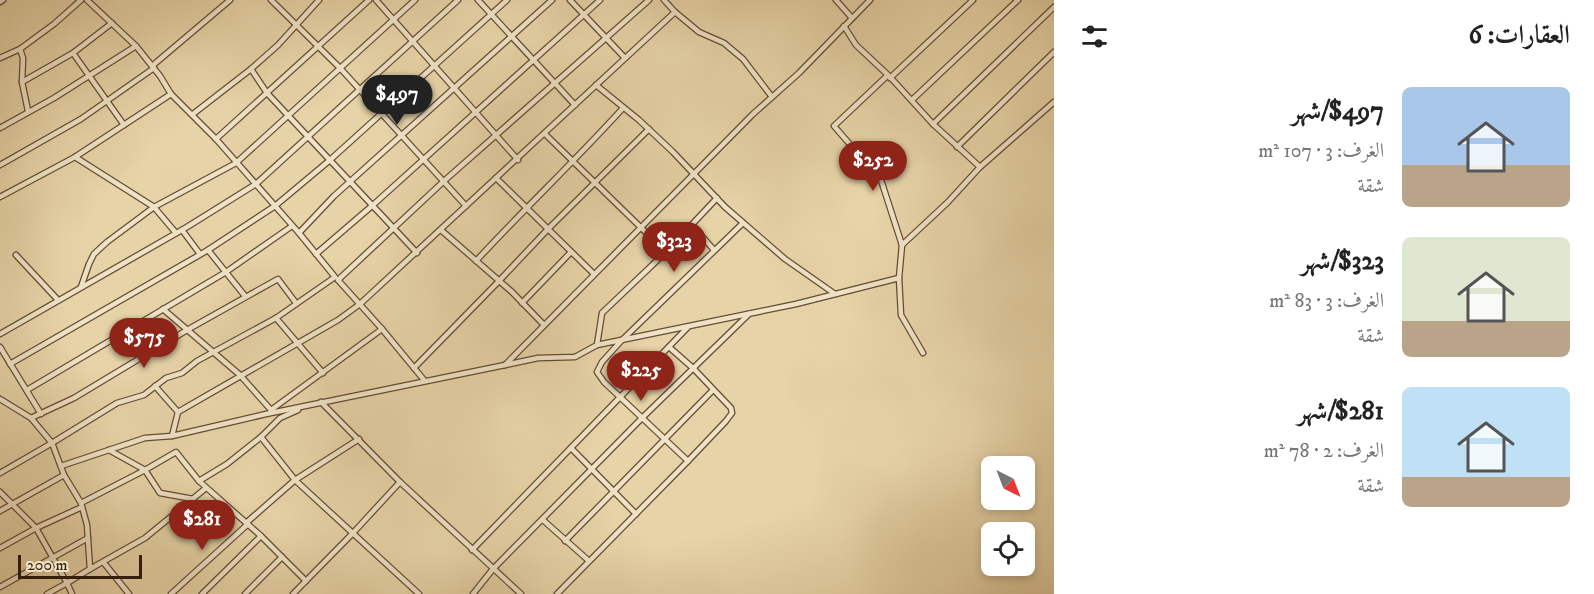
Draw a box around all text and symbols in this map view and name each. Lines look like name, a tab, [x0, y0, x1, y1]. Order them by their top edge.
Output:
text: العقارات: 6	[1469, 19, 1570, 52]
icon: filters	[1078, 20, 1111, 53]
pin: $497	[361, 75, 433, 126]
text: $497	[376, 82, 418, 107]
text: $497/شهر	[1291, 95, 1384, 128]
icon: home	[1450, 111, 1522, 183]
text: الغرف: 3 · 107 m²	[1258, 139, 1384, 164]
pin: $252	[837, 141, 909, 192]
text: $252	[853, 148, 893, 173]
text: شقة	[1358, 174, 1384, 199]
pin: $323	[638, 222, 710, 273]
text: $323	[656, 229, 692, 254]
text: $323/شهر	[1301, 245, 1384, 278]
icon: home	[1450, 261, 1522, 333]
text: الغرف: 3 · 83 m²	[1269, 289, 1384, 314]
pin: $575	[108, 318, 180, 369]
text: شقة	[1358, 324, 1384, 349]
text: $575	[123, 325, 165, 350]
pin: $225	[605, 351, 677, 402]
text: $225	[621, 358, 661, 383]
text: $281/شهر	[1298, 395, 1384, 428]
icon: home	[1450, 411, 1522, 483]
text: الغرف: 2 · 78 m²	[1264, 439, 1384, 464]
north arrow	[981, 456, 1035, 510]
map controls	[981, 456, 1035, 576]
text: شقة	[1358, 474, 1384, 499]
pin: $281	[166, 500, 238, 551]
text: $281	[183, 507, 221, 532]
button: locate	[981, 522, 1035, 576]
scale bar	[18, 552, 142, 580]
text: 200 m	[27, 555, 68, 575]

